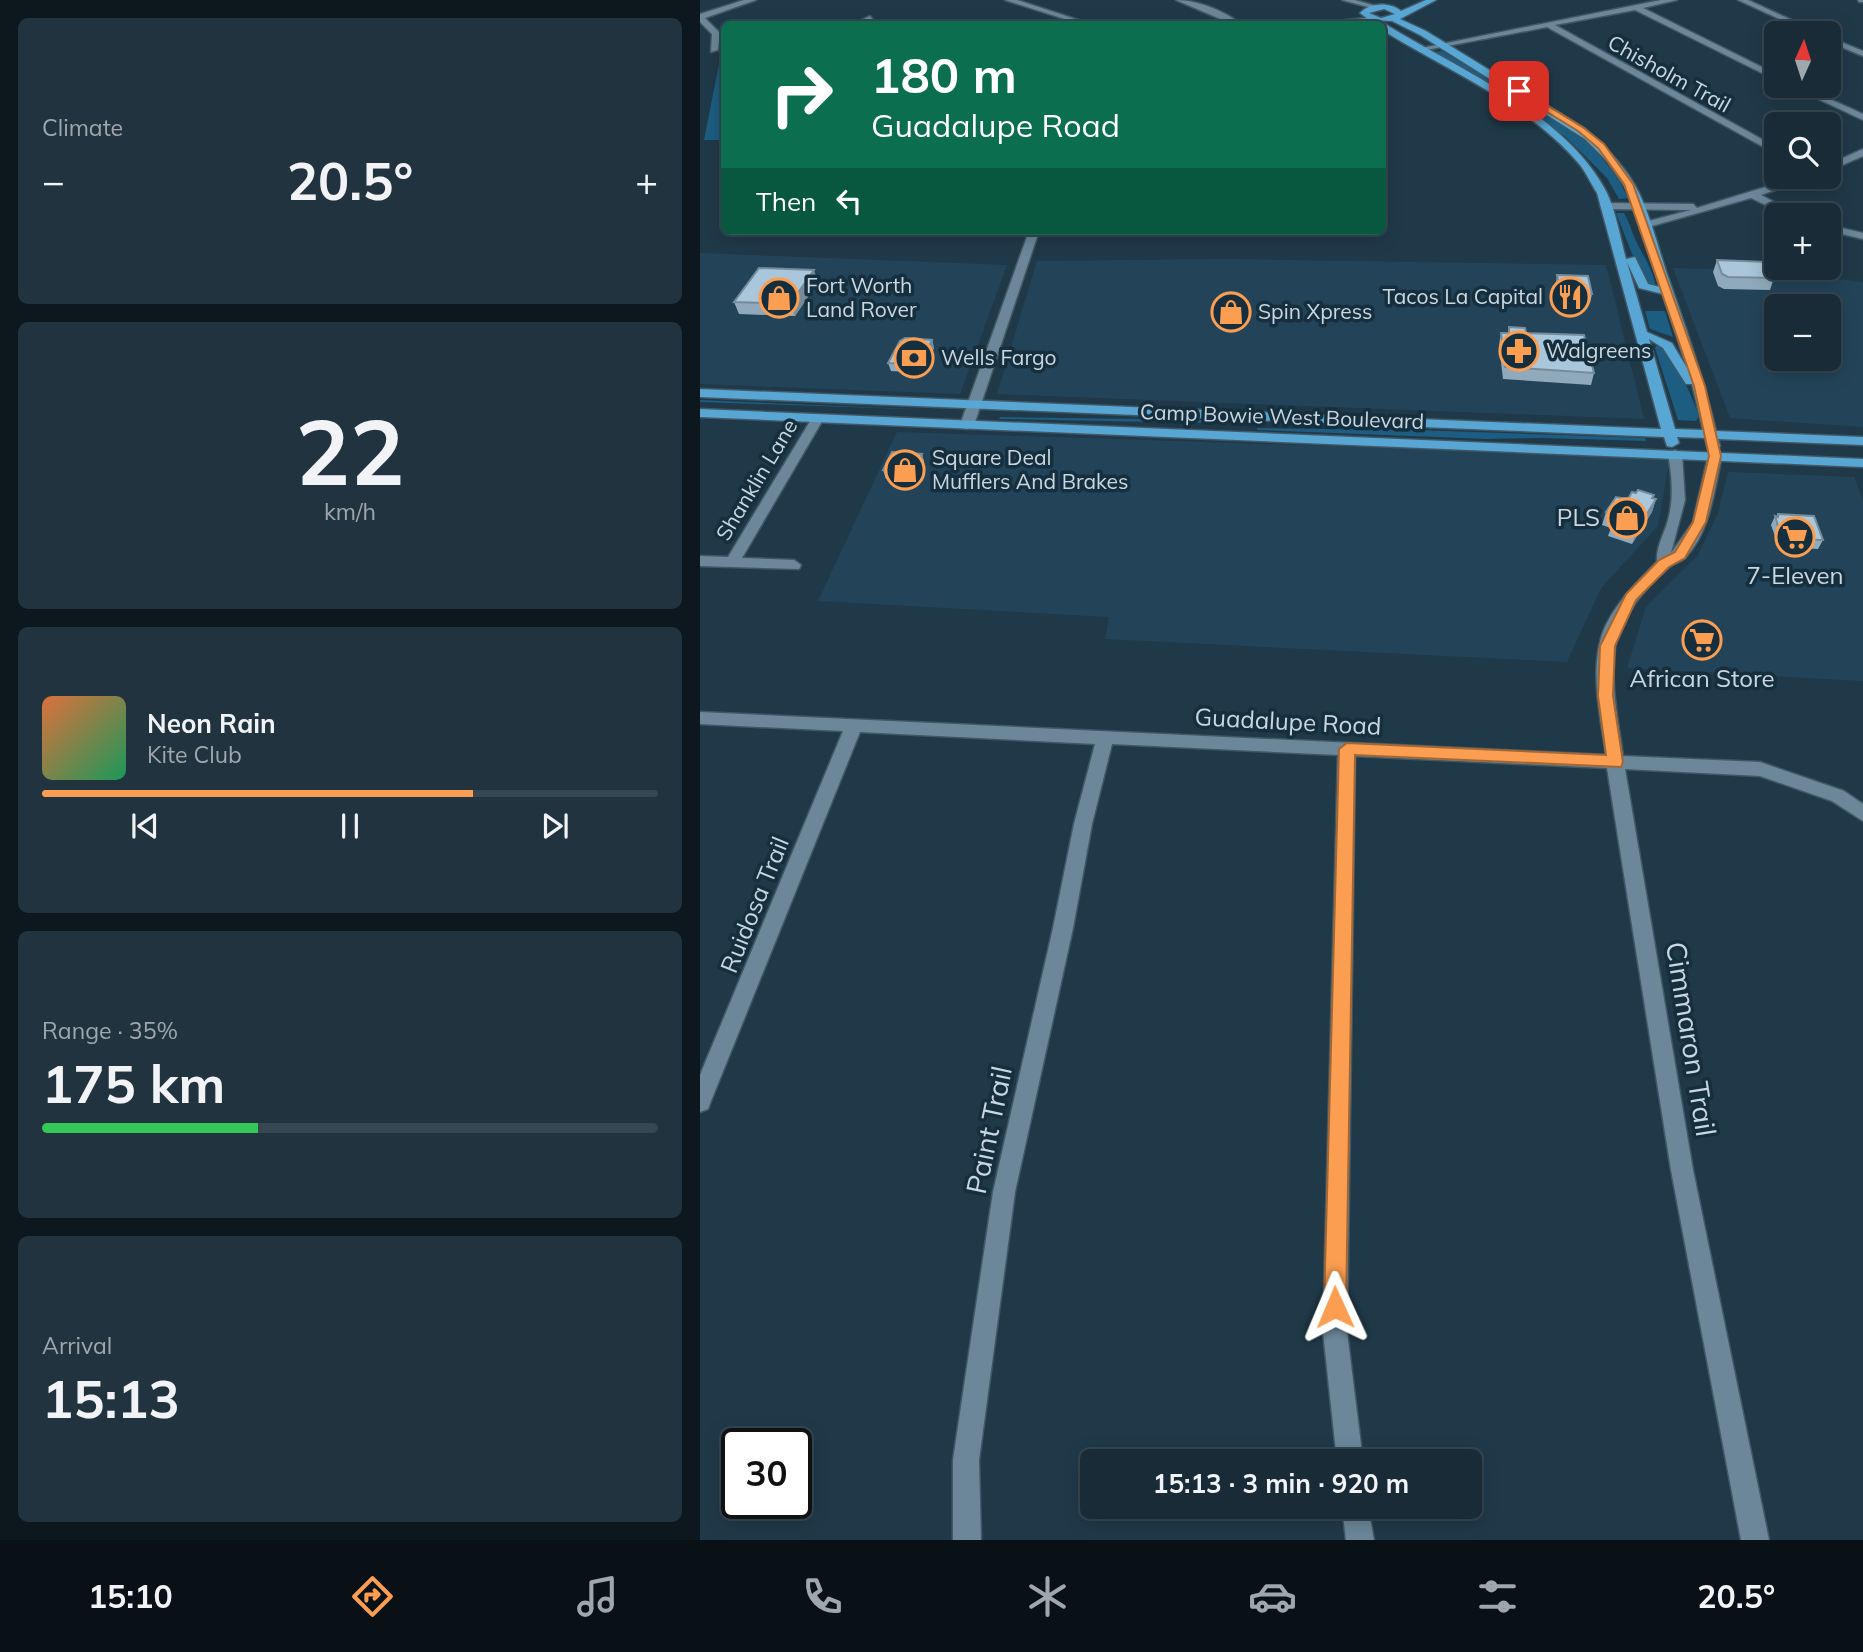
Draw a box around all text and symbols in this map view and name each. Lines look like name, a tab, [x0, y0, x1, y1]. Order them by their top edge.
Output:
north arrow	[1764, 21, 1841, 98]
map controls	[1764, 21, 1841, 371]
street label: Chisholm Trail	[1603, 29, 1735, 118]
text: 180 m	[871, 44, 1017, 105]
icon: right	[756, 49, 847, 140]
pin	[1489, 61, 1549, 121]
icon: arrive	[1500, 72, 1538, 110]
text: Guadalupe Road	[871, 105, 1120, 145]
button: search	[1764, 112, 1841, 189]
text: Climate	[42, 113, 123, 142]
text: 20.5°	[287, 148, 413, 213]
text: −	[42, 157, 65, 205]
text: +	[635, 157, 658, 205]
icon: left	[830, 182, 868, 220]
text: Then	[756, 185, 816, 218]
button: +	[1764, 203, 1841, 280]
place label: Fort Worth Land Rover	[806, 272, 917, 322]
restaurant icon: Tacos La Capital	[1549, 276, 1591, 318]
shop icon: Fort Worth Land Rover	[758, 277, 800, 319]
place label: Tacos La Capital	[1383, 283, 1543, 309]
shop icon: Spin Xpress	[1210, 291, 1252, 333]
button: −	[1764, 294, 1841, 371]
place label: Spin Xpress	[1258, 298, 1373, 324]
pharmacy icon: Walgreens	[1498, 330, 1540, 372]
bank icon: Wells Fargo	[893, 337, 935, 379]
place label: Walgreens	[1546, 337, 1651, 363]
place label: Wells Fargo	[941, 344, 1057, 370]
text: 22	[295, 394, 405, 508]
street label: Camp Bowie West Boulevard	[1139, 398, 1425, 434]
street label: Shanklin Lane	[710, 414, 802, 545]
place label: Square Deal Mufflers And Brakes	[932, 444, 1128, 494]
shop icon: Square Deal Mufflers And Brakes	[884, 449, 926, 491]
text: km/h	[324, 497, 376, 526]
shop icon: PLS	[1606, 497, 1648, 539]
place label: PLS	[1557, 502, 1600, 532]
supermarket icon: 7-Eleven	[1774, 516, 1816, 558]
place label: 7-Eleven	[1746, 560, 1844, 590]
supermarket icon: African Store	[1681, 619, 1723, 661]
place label: African Store	[1629, 663, 1775, 693]
street label: Guadalupe Road	[1194, 701, 1382, 741]
text: Neon Rain	[147, 707, 276, 740]
text: Kite Club	[147, 740, 242, 769]
icon: previous	[126, 807, 164, 845]
icon: pause	[331, 807, 369, 845]
icon: next	[536, 807, 574, 845]
street label: Ruidosa Trail	[713, 832, 795, 977]
street label: Cimmaron Trail	[1659, 939, 1724, 1139]
text: Range · 35%	[42, 1016, 178, 1045]
text: 175 km	[42, 1051, 225, 1116]
street label: Paint Trail	[958, 1063, 1019, 1197]
position arrow	[1298, 1270, 1372, 1344]
text: Arrival	[42, 1331, 112, 1360]
text: 15:13	[42, 1366, 180, 1431]
speed limit sign: 30	[721, 1428, 812, 1519]
text: 15:13 · 3 min · 920 m	[1153, 1467, 1409, 1500]
icon: directions	[348, 1572, 397, 1621]
icon: music	[573, 1572, 622, 1621]
icon: phone	[798, 1572, 847, 1621]
icon: climate	[1023, 1572, 1072, 1621]
icon: car	[1248, 1572, 1297, 1621]
icon: filters	[1473, 1572, 1522, 1621]
text: 15:10	[88, 1576, 173, 1616]
text: 20.5°	[1697, 1576, 1775, 1616]

